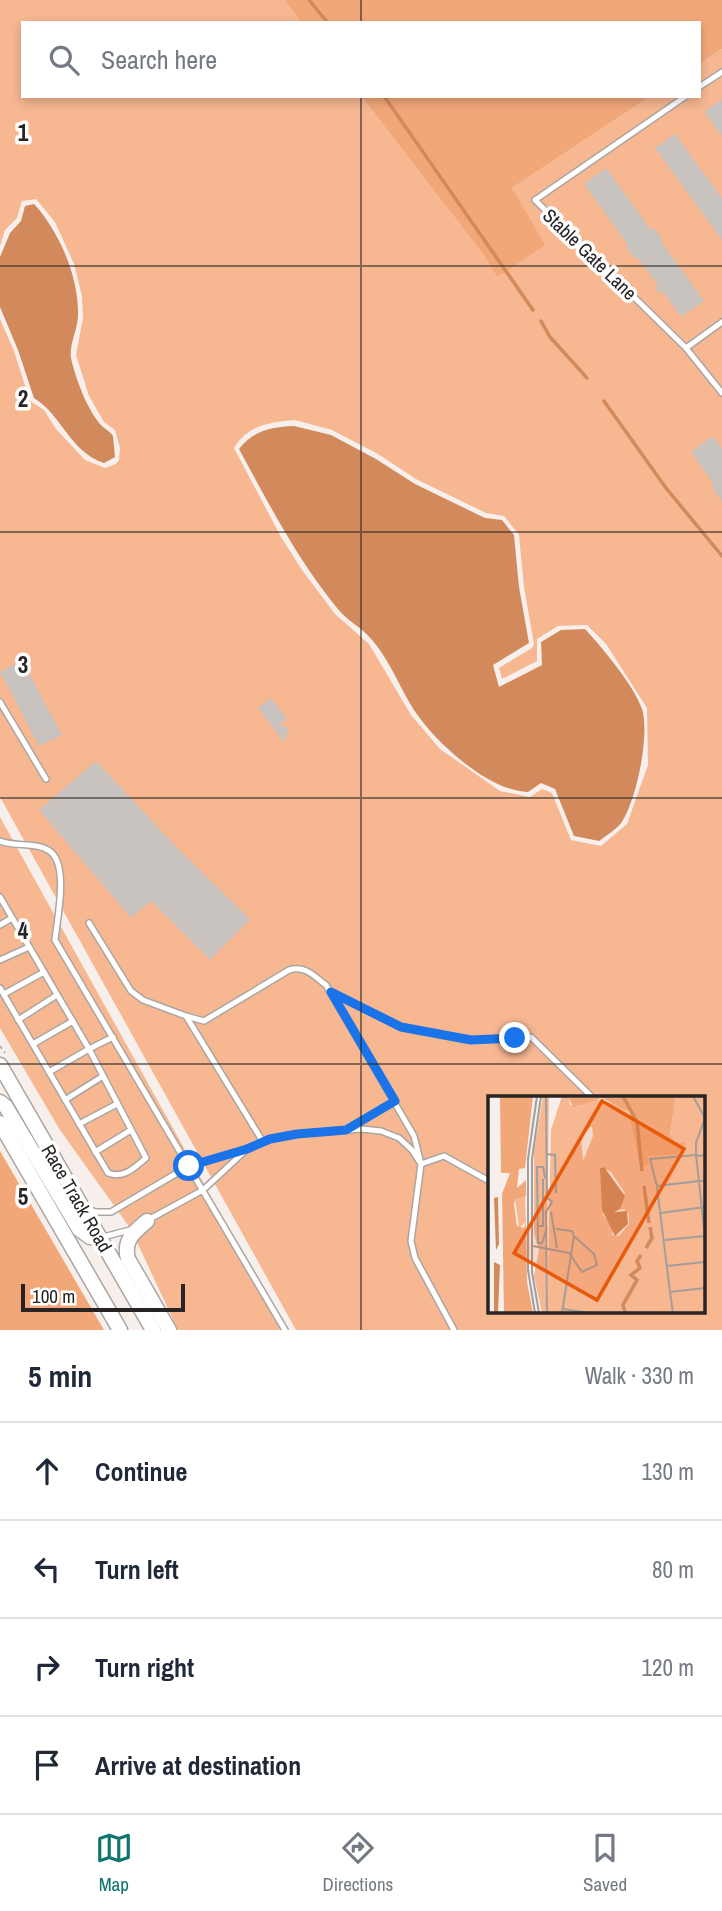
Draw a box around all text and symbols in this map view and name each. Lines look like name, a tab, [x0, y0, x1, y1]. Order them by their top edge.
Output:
search box	[21, 21, 701, 98]
icon: search	[45, 41, 83, 79]
text: Search here	[101, 42, 217, 77]
text: 1	[18, 117, 29, 148]
street label: Stable Gate Lane	[537, 203, 643, 305]
text: 2	[18, 383, 28, 414]
text: 3	[18, 649, 28, 680]
text: 4	[18, 915, 29, 946]
route end	[499, 1022, 530, 1053]
inset map	[488, 1096, 704, 1312]
street label: Race Track Road	[36, 1139, 118, 1257]
route start	[173, 1150, 204, 1181]
text: 5	[18, 1181, 28, 1212]
scale bar	[21, 1281, 186, 1313]
text: 100 m	[32, 1283, 75, 1309]
text: 5 min	[28, 1356, 92, 1396]
text: Walk · 330 m	[585, 1360, 694, 1391]
icon: ahead	[28, 1452, 66, 1490]
text: Continue	[95, 1454, 187, 1489]
text: 130 m	[642, 1456, 694, 1487]
icon: left	[28, 1550, 66, 1588]
text: Turn left	[95, 1552, 179, 1587]
text: 80 m	[652, 1554, 694, 1585]
icon: right	[28, 1648, 66, 1686]
text: Turn right	[95, 1650, 194, 1685]
text: 120 m	[642, 1652, 694, 1683]
icon: arrive	[28, 1746, 66, 1784]
text: Arrive at destination	[95, 1748, 301, 1783]
tab: Map	[95, 1829, 133, 1897]
tab: Directions	[322, 1829, 393, 1897]
tab: Saved	[583, 1829, 627, 1897]

